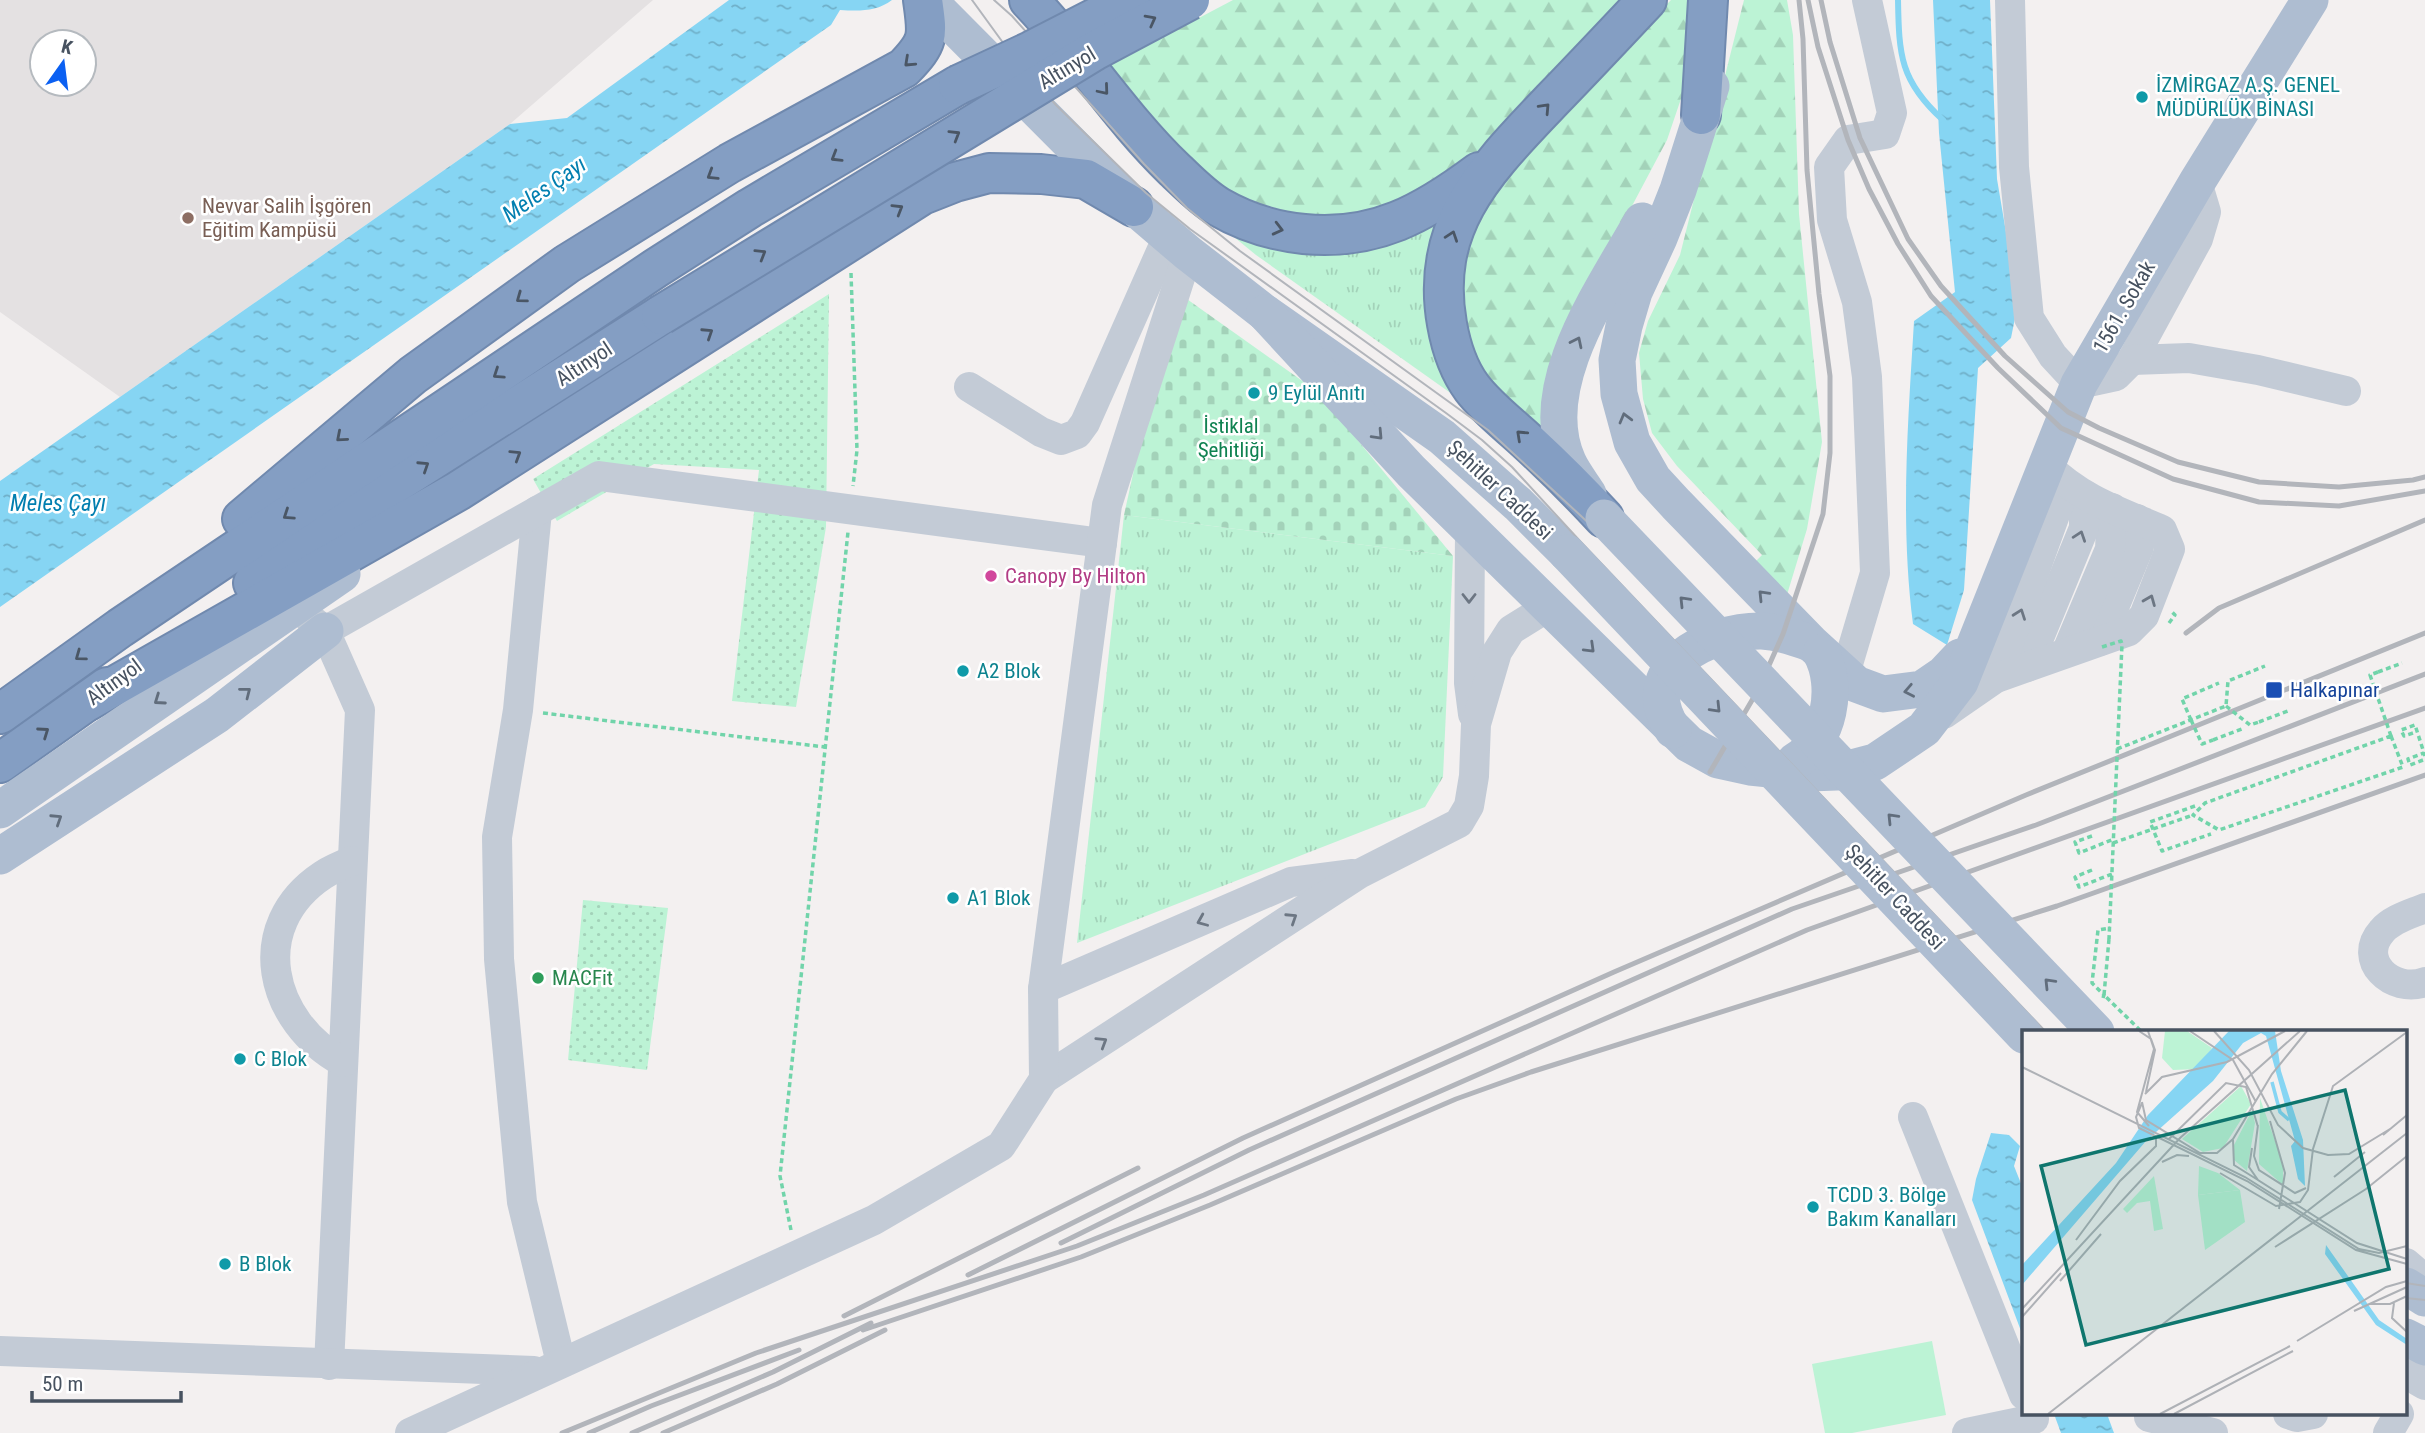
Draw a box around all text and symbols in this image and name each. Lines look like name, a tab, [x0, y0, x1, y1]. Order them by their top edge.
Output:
one-way arrow	[1144, 15, 1156, 29]
north arrow	[28, 28, 98, 98]
text: K	[59, 35, 75, 60]
street label: Altınyol	[1034, 42, 1100, 94]
one-way arrow	[904, 53, 917, 66]
place label: İZMİRGAZ A.Ş. GENEL MÜDÜRLÜK BİNASI	[2156, 73, 2340, 121]
one-way arrow	[1096, 82, 1109, 95]
marker: İZMİRGAZ A.Ş. GENEL MÜDÜRLÜK BİNASI	[2134, 89, 2150, 105]
one-way arrow	[1536, 103, 1549, 116]
one-way arrow	[948, 131, 961, 144]
one-way arrow	[831, 148, 844, 161]
water label: Meles Çayı	[497, 151, 591, 228]
one-way arrow	[707, 166, 720, 179]
place label: Nevvar Salih İşgören Eğitim Kampüsü	[202, 194, 371, 242]
one-way arrow	[891, 204, 904, 217]
marker: Nevvar Salih İşgören Eğitim Kampüsü	[180, 210, 196, 226]
one-way arrow	[1272, 221, 1284, 235]
one-way arrow	[1444, 230, 1458, 242]
one-way arrow	[753, 249, 766, 262]
street label: 1561. Sokak	[2088, 256, 2160, 357]
one-way arrow	[516, 289, 529, 302]
one-way arrow	[700, 328, 713, 341]
street label: Altınyol	[551, 337, 617, 391]
one-way arrow	[1568, 337, 1582, 349]
one-way arrow	[492, 366, 505, 379]
place label: 9 Eylül Anıtı	[1268, 381, 1365, 405]
marker: 9 Eylül Anıtı	[1246, 385, 1262, 401]
one-way arrow	[1618, 412, 1633, 424]
park label: İstiklal Şehitliği	[1198, 414, 1264, 462]
one-way arrow	[1370, 427, 1382, 440]
one-way arrow	[336, 428, 349, 441]
one-way arrow	[1516, 431, 1529, 443]
street label: Şehitler Caddesi	[1443, 435, 1557, 545]
one-way arrow	[508, 450, 521, 463]
one-way arrow	[417, 461, 430, 474]
water label: Meles Çayı	[10, 490, 106, 517]
one-way arrow	[283, 507, 296, 520]
one-way arrow	[2072, 530, 2086, 542]
place label: Canopy By Hilton	[1005, 564, 1146, 588]
marker: Canopy By Hilton	[983, 568, 999, 584]
one-way arrow	[1759, 590, 1772, 603]
one-way arrow	[1461, 593, 1477, 603]
one-way arrow	[2141, 595, 2155, 607]
one-way arrow	[1679, 596, 1692, 609]
one-way arrow	[2011, 608, 2025, 620]
one-way arrow	[1582, 640, 1595, 653]
one-way arrow	[75, 648, 88, 660]
street label: Altınyol	[82, 654, 146, 710]
place label: A2 Blok	[977, 659, 1041, 683]
marker: A2 Blok	[955, 663, 971, 679]
place label: Halkapınar	[2290, 678, 2379, 702]
marker: Halkapınar	[2264, 680, 2284, 700]
one-way arrow	[1903, 683, 1915, 698]
one-way arrow	[239, 688, 251, 701]
one-way arrow	[154, 692, 167, 704]
one-way arrow	[1707, 700, 1720, 713]
one-way arrow	[36, 728, 49, 740]
one-way arrow	[1887, 813, 1900, 826]
one-way arrow	[50, 814, 63, 827]
street label: Şehitler Caddesi	[1840, 840, 1950, 954]
place label: A1 Blok	[967, 886, 1031, 910]
marker: A1 Blok	[945, 890, 961, 906]
one-way arrow	[1196, 913, 1209, 927]
one-way arrow	[1285, 913, 1298, 926]
place label: MACFit	[552, 966, 613, 990]
marker: MACFit	[530, 970, 546, 986]
one-way arrow	[2044, 978, 2057, 991]
inset map	[2022, 1030, 2408, 1416]
one-way arrow	[1094, 1038, 1107, 1051]
place label: C Blok	[254, 1047, 308, 1071]
marker: C Blok	[232, 1051, 248, 1067]
place label: TCDD 3. Bölge Bakım Kanalları	[1827, 1183, 1956, 1231]
marker: TCDD 3. Bölge Bakım Kanalları	[1805, 1199, 1821, 1215]
place label: B Blok	[239, 1252, 292, 1276]
marker: B Blok	[217, 1256, 233, 1272]
scale bar	[32, 1360, 180, 1404]
text: 50 m	[42, 1372, 83, 1396]

